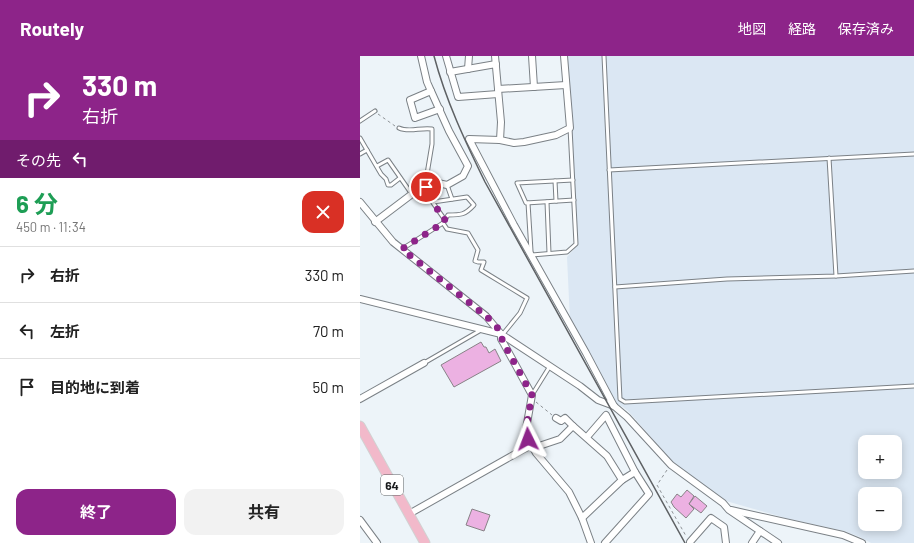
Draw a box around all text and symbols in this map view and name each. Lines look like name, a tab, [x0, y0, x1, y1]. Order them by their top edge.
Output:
text: Routely	[20, 17, 84, 40]
text: 地図	[738, 20, 766, 37]
text: 経路	[788, 20, 816, 37]
text: 保存済み	[838, 20, 894, 37]
text: 330 m	[82, 68, 157, 102]
icon: right	[16, 72, 68, 124]
text: 右折	[82, 105, 118, 127]
icon: left	[69, 148, 91, 170]
text: その先	[16, 151, 61, 169]
pin	[409, 170, 443, 204]
icon: arrive	[415, 176, 437, 198]
text: 6 分	[16, 189, 58, 218]
button: close	[302, 191, 344, 233]
text: 450 m · 11:34	[16, 219, 86, 235]
icon: right	[16, 264, 38, 286]
text: 右折	[50, 266, 80, 284]
text: 330 m	[305, 266, 344, 284]
icon: left	[16, 320, 38, 342]
text: 左折	[50, 322, 80, 340]
text: 70 m	[313, 322, 344, 340]
icon: arrive	[16, 376, 38, 398]
text: 目的地に到着	[50, 378, 140, 396]
text: 50 m	[312, 378, 344, 396]
position arrow	[507, 418, 549, 460]
map controls	[858, 435, 902, 531]
button: +	[858, 435, 902, 479]
road number: 64	[381, 475, 403, 495]
button: −	[858, 487, 902, 531]
button: 終了	[16, 489, 176, 535]
button: 共有	[184, 489, 344, 535]

